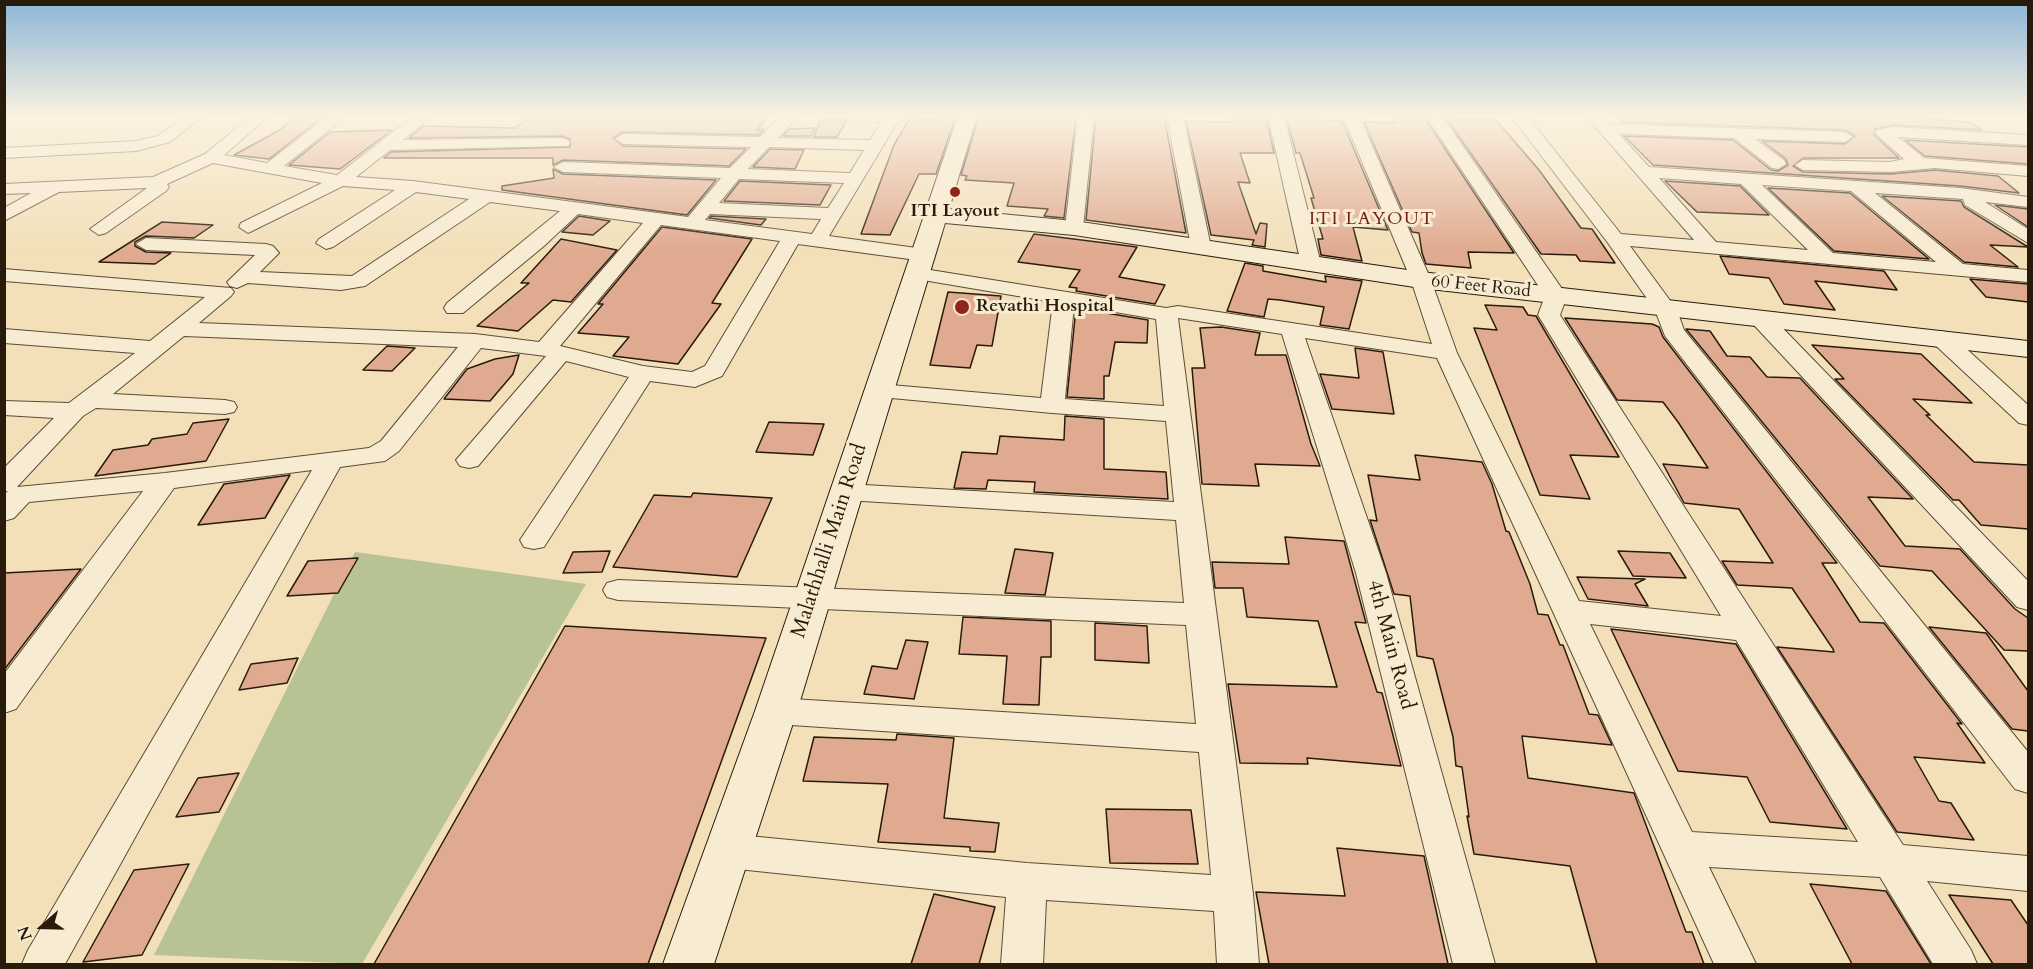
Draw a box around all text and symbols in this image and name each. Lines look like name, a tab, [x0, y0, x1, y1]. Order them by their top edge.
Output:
marker: ITI Layout	[948, 185, 962, 199]
place label: ITI Layout	[911, 201, 999, 223]
district label: ITI LAYOUT	[1309, 209, 1435, 231]
street label: 60 Feet Road	[1430, 271, 1532, 303]
place label: Revathi Hospital	[976, 296, 1114, 318]
marker: Revathi Hospital	[953, 298, 971, 316]
street label: Malathhalli Main Road	[787, 441, 873, 641]
street label: 4th Main Road	[1361, 577, 1419, 713]
north arrow	[12, 897, 72, 957]
text: N	[12, 923, 38, 943]

